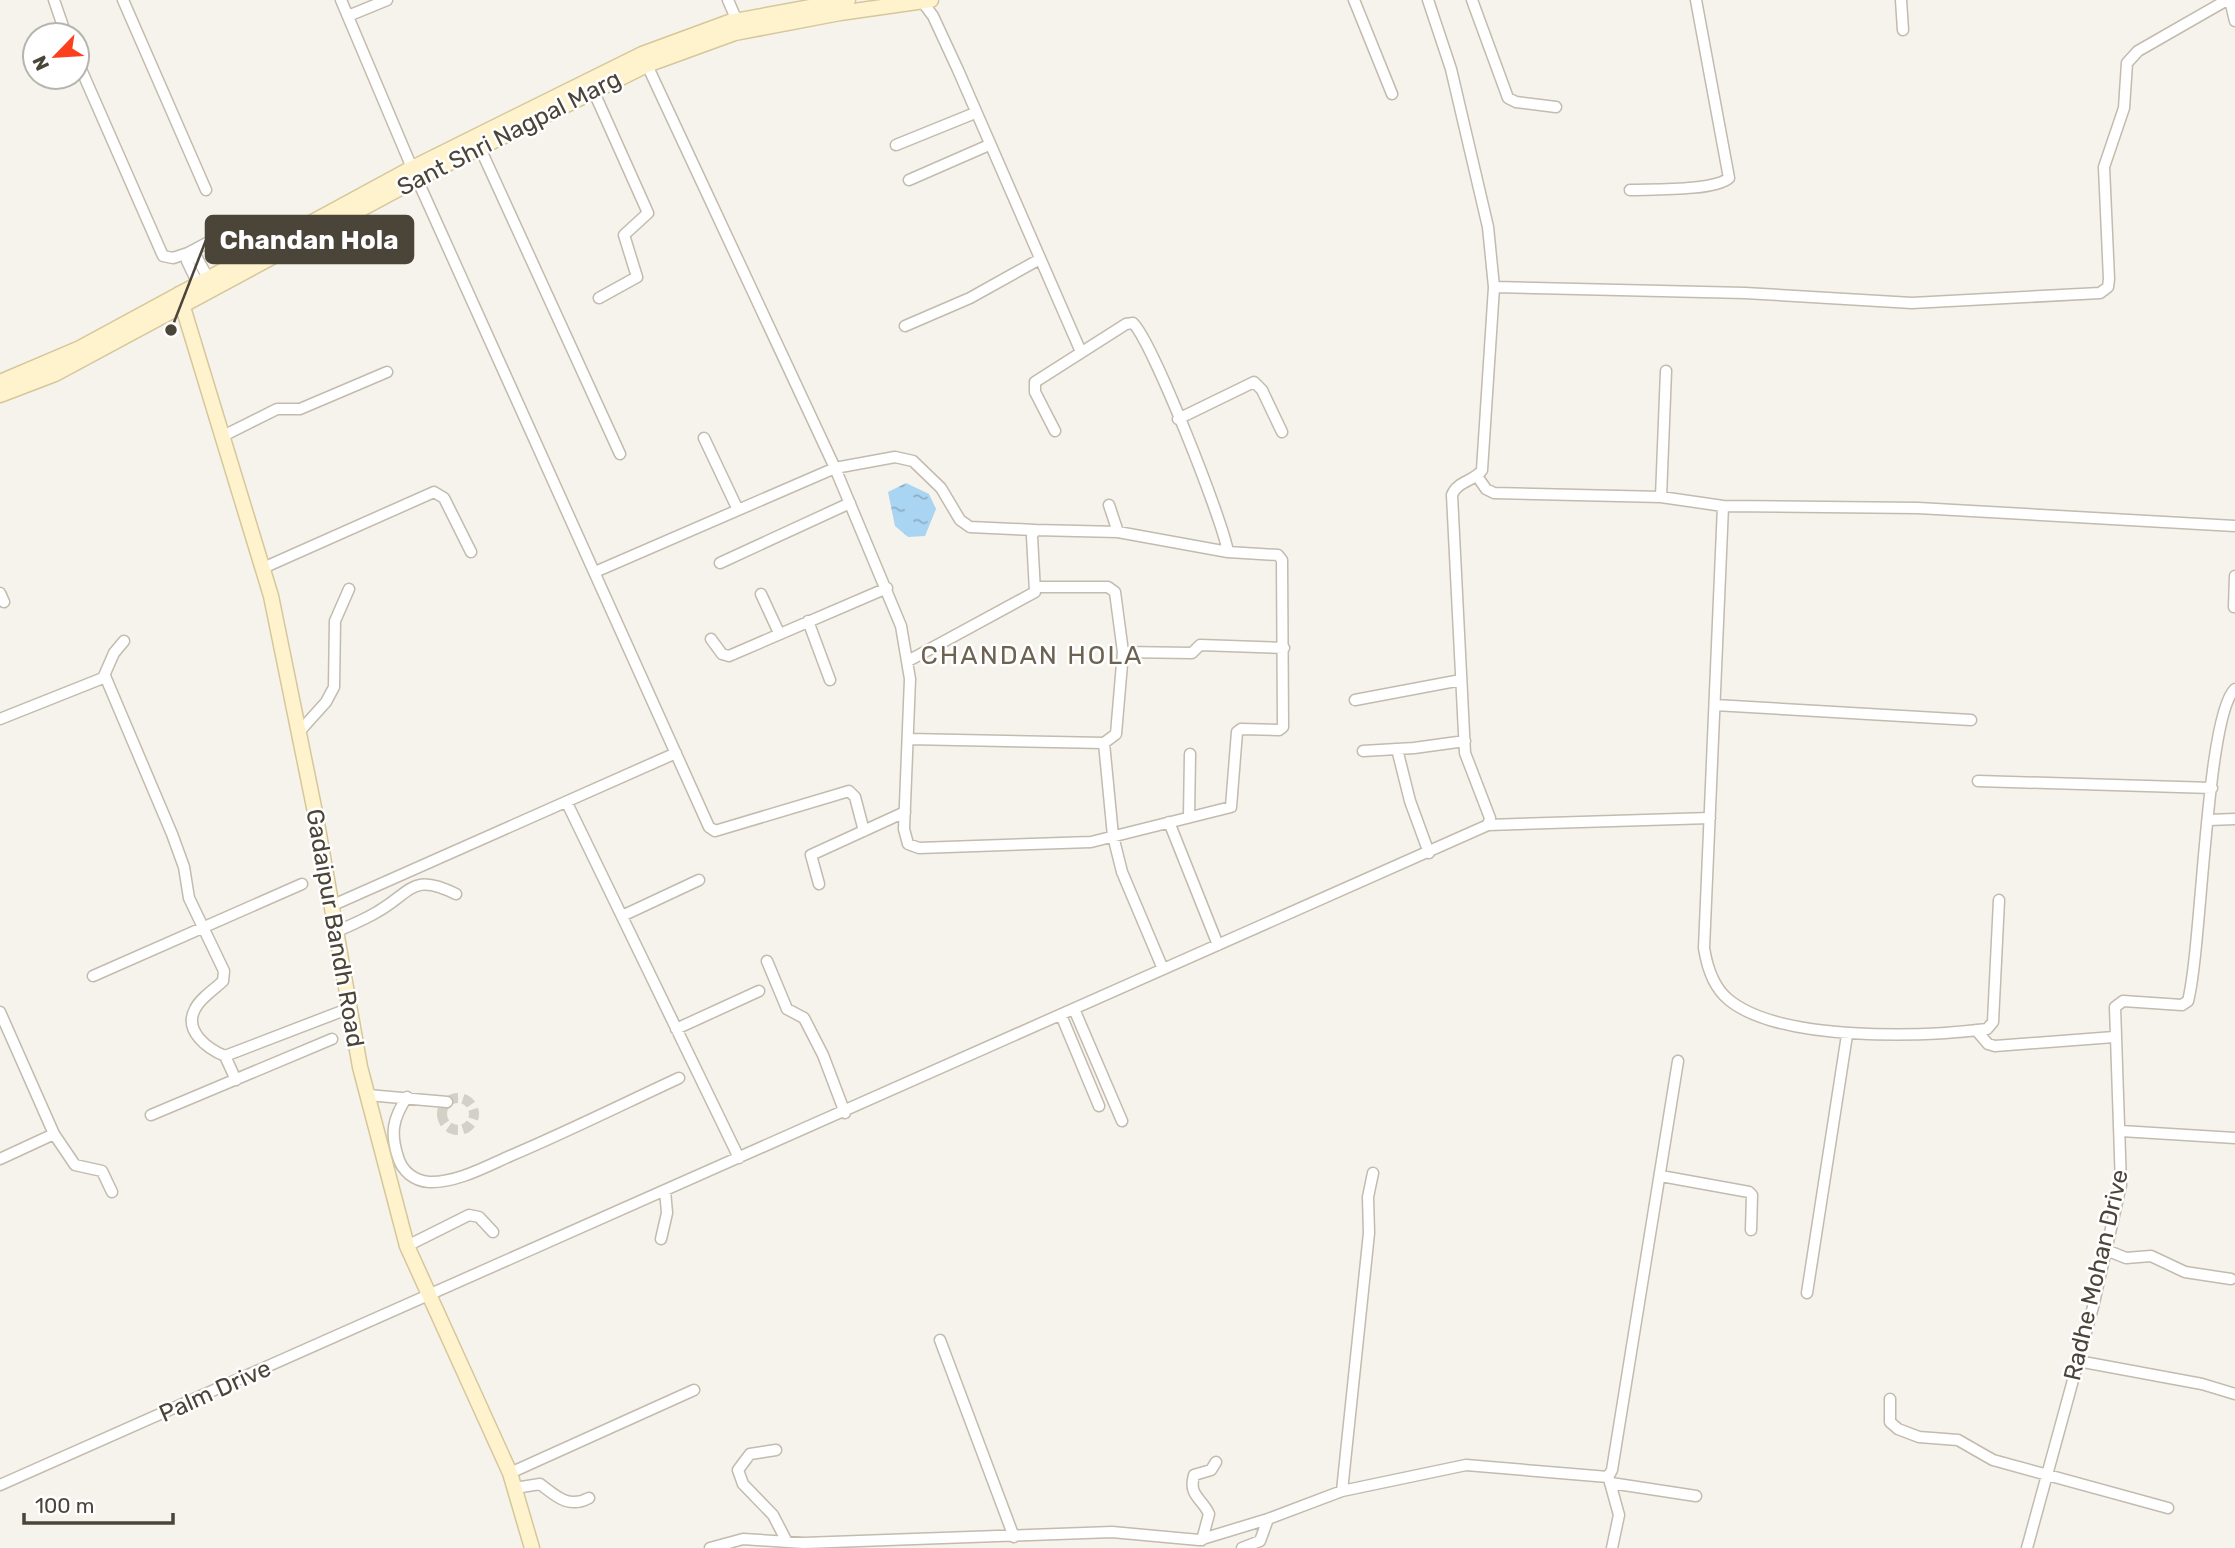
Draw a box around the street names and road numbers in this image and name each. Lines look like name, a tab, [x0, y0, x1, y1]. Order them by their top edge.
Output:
street label: Sant Shri Nagpal Marg	[393, 64, 625, 202]
street label: Gadaipur Bandh Road	[300, 807, 370, 1049]
street label: Radhe Mohan Drive	[2058, 1167, 2134, 1383]
street label: Palm Drive	[155, 1354, 275, 1428]

